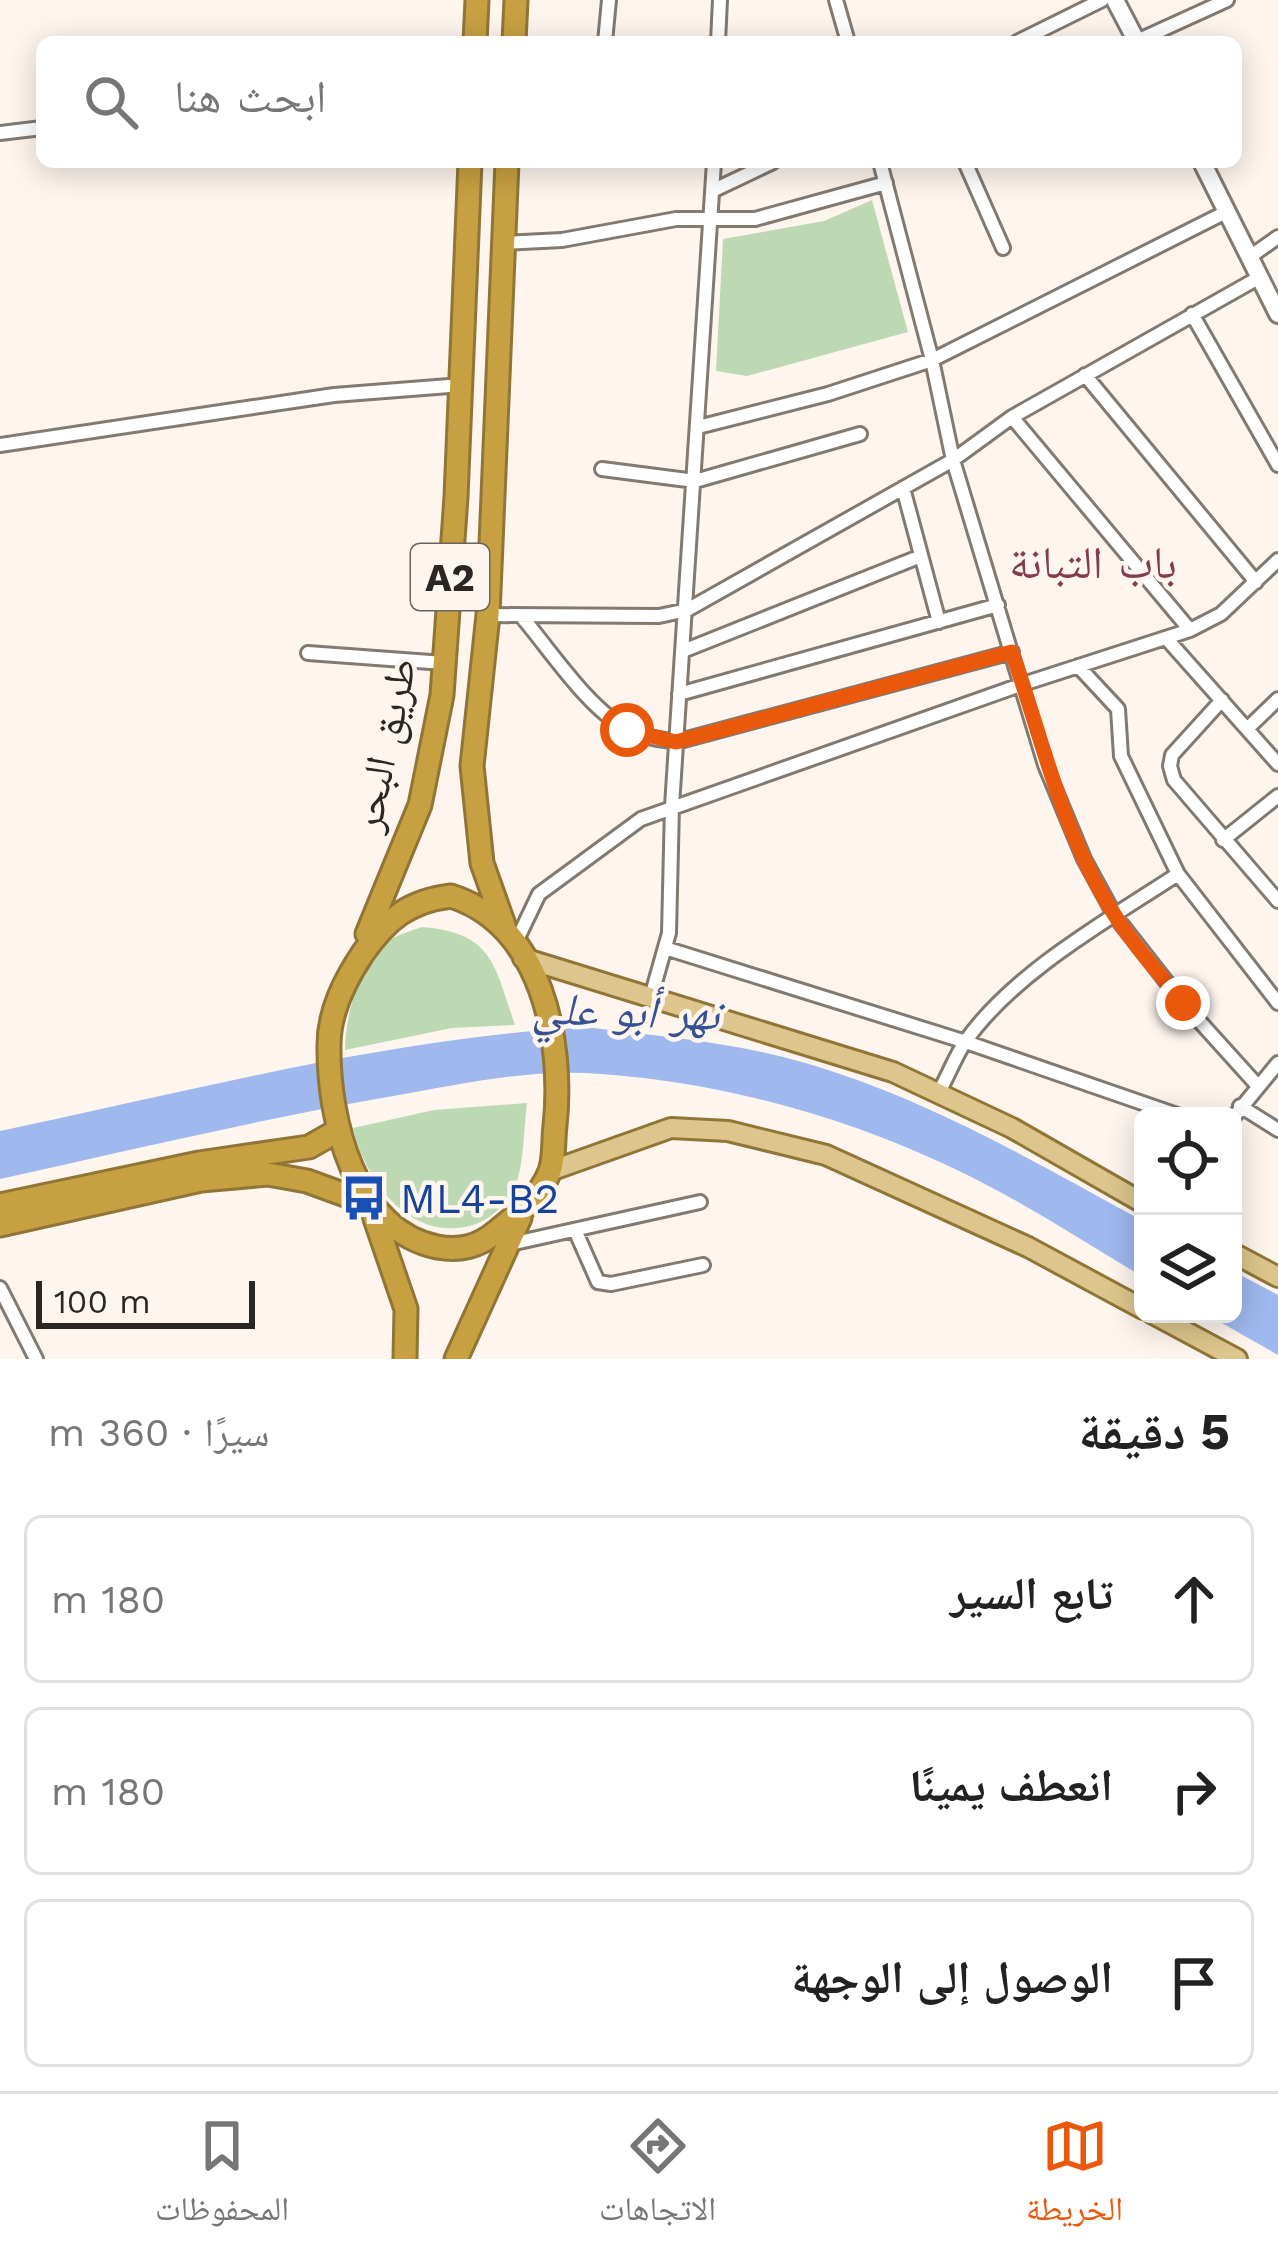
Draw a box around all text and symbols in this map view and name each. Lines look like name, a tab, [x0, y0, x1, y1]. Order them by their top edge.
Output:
search box	[36, 36, 1242, 168]
icon: search	[78, 69, 144, 135]
text: ابحث هنا	[174, 70, 327, 123]
district label: باب التبانة	[1009, 536, 1177, 589]
road number: A2	[411, 544, 489, 610]
street label: طريق البحر	[341, 654, 427, 838]
route start	[600, 703, 654, 757]
route end	[1156, 976, 1210, 1030]
water label: نهر أبو علي	[531, 981, 727, 1050]
map controls	[1134, 1107, 1242, 1323]
button: locate	[1134, 1107, 1242, 1215]
bus stop icon: ML4-B2	[339, 1173, 389, 1223]
place label: ML4-B2	[400, 1174, 559, 1223]
button: layers	[1134, 1215, 1242, 1323]
scale bar	[36, 1275, 255, 1328]
text: 100 m	[54, 1282, 151, 1321]
text: 5 دقيقة	[1079, 1402, 1230, 1461]
text: سيرًا · 360 m	[48, 1410, 269, 1455]
icon: ahead	[1161, 1566, 1227, 1632]
text: تابع السير	[950, 1567, 1113, 1620]
text: 180 m	[51, 1577, 165, 1622]
icon: right	[1161, 1758, 1227, 1824]
text: انعطف يمينًا	[909, 1759, 1113, 1812]
text: 180 m	[51, 1769, 165, 1814]
icon: arrive	[1161, 1950, 1227, 2016]
text: الوصول إلى الوجهة	[791, 1951, 1113, 2004]
tab: المحفوظات	[155, 2113, 289, 2241]
tab: الاتجاهات	[599, 2113, 716, 2241]
tab: الخريطة	[1026, 2113, 1123, 2241]

